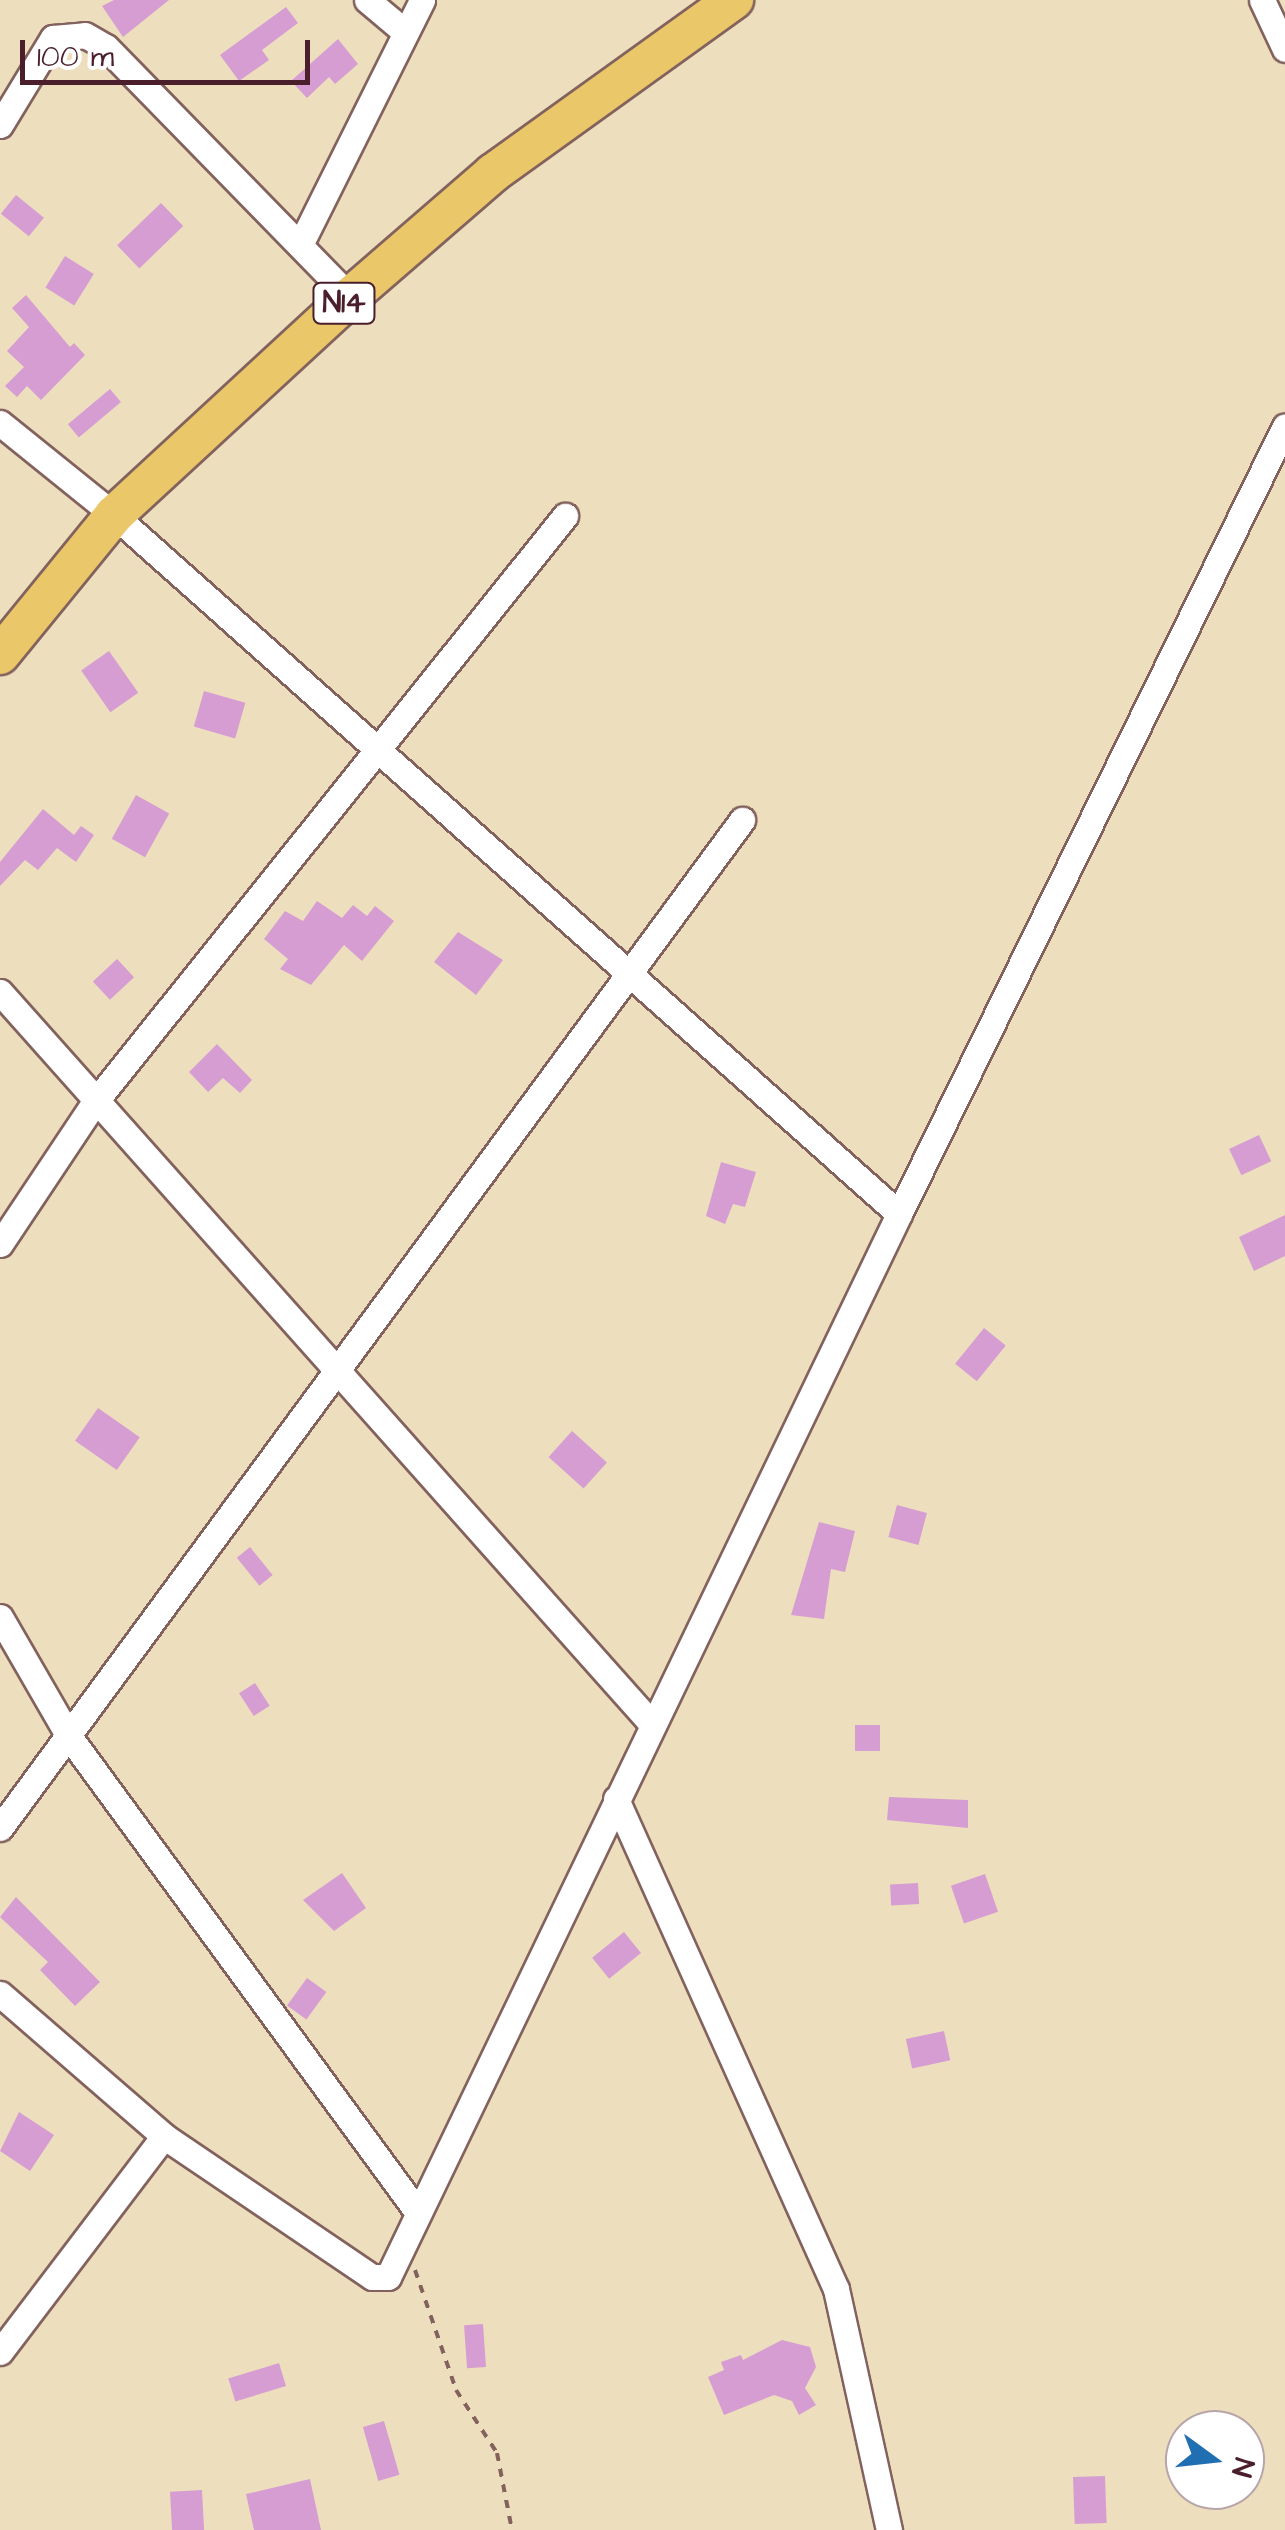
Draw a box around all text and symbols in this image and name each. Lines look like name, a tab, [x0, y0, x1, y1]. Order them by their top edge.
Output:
scale bar	[25, 20, 315, 82]
text: 100 m	[37, 36, 114, 78]
road number: N14	[312, 278, 376, 328]
north arrow	[1165, 2410, 1265, 2510]
text: N	[1221, 2454, 1264, 2481]

